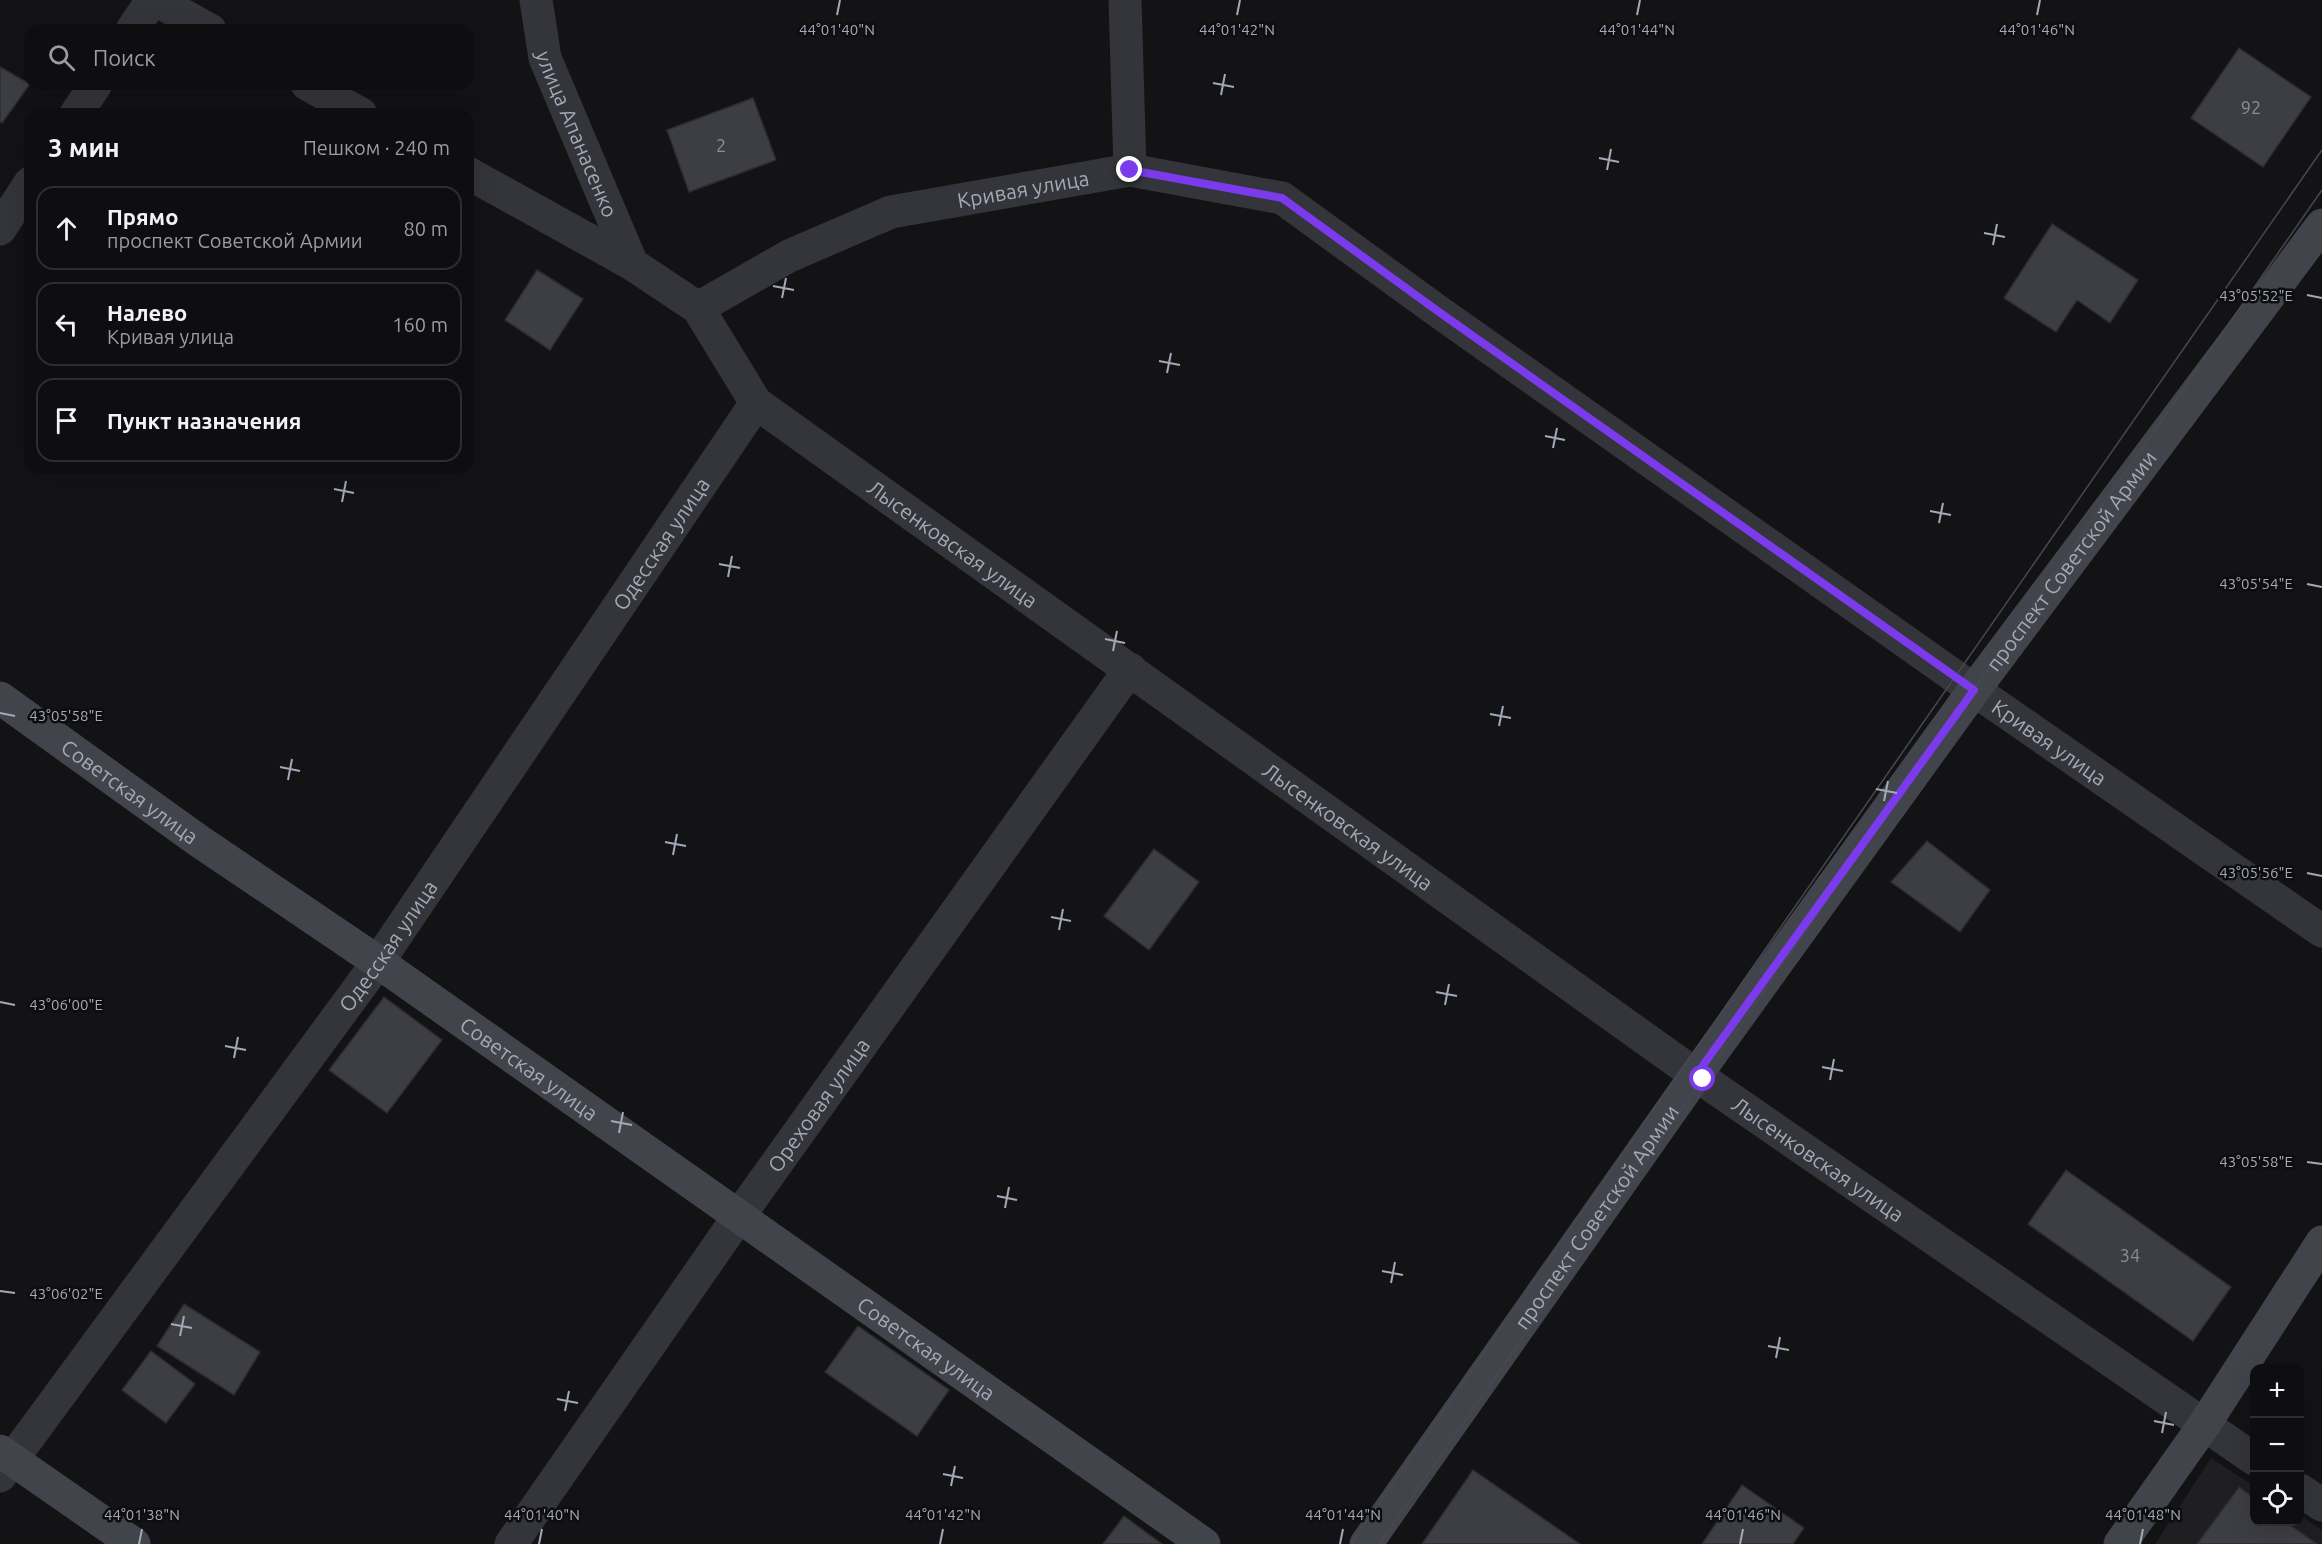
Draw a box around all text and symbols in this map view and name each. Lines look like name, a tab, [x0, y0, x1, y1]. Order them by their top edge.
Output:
text: 44°01'40"N	[799, 21, 875, 38]
text: 44°01'42"N	[1199, 21, 1275, 38]
text: 44°01'44"N	[1599, 21, 1675, 38]
text: 44°01'46"N	[1999, 21, 2075, 38]
search box	[24, 24, 474, 90]
icon: search	[45, 41, 78, 74]
text: Поиск	[93, 45, 156, 70]
street label: улица Апанасенко	[532, 49, 623, 221]
house number: 92	[2241, 97, 2261, 117]
text: 3 мин	[48, 133, 120, 162]
house number: 2	[716, 135, 726, 155]
text: Пешком · 240 m	[303, 136, 450, 159]
route end	[1116, 156, 1142, 182]
street label: Кривая улица	[955, 165, 1091, 212]
text: Прямо	[107, 204, 178, 229]
icon: ahead	[50, 212, 83, 245]
text: 80 m	[404, 217, 448, 240]
text: проспект Советской Армии	[107, 229, 363, 252]
text: 43°05'52"E	[2219, 287, 2293, 304]
text: Налево	[107, 300, 187, 325]
icon: left	[50, 308, 83, 341]
text: 160 m	[392, 313, 448, 336]
text: Кривая улица	[107, 325, 234, 348]
icon: arrive	[50, 404, 83, 437]
text: Пункт назначения	[107, 408, 301, 433]
street label: проспект Советской Армии	[1981, 446, 2161, 675]
street label: Одесская улица	[608, 473, 714, 614]
street label: Лысенковская улица	[863, 475, 1042, 612]
text: 43°05'54"E	[2219, 575, 2293, 592]
street label: Кривая улица	[1988, 694, 2111, 790]
text: 43°05'58"E	[29, 707, 103, 724]
street label: Советская улица	[57, 734, 203, 849]
street label: Лысенковская улица	[1258, 757, 1438, 895]
text: 43°05'56"E	[2219, 864, 2293, 881]
street label: Одесская улица	[334, 875, 442, 1016]
text: 43°06'00"E	[29, 996, 103, 1013]
street label: Советская улица	[456, 1012, 603, 1125]
street label: Ореховая улица	[762, 1033, 874, 1177]
route start	[1689, 1065, 1715, 1091]
street label: Лысенковская улица	[1728, 1092, 1909, 1227]
street label: проспект Советской Армии	[1509, 1100, 1683, 1334]
text: 43°05'58"E	[2219, 1153, 2293, 1170]
house number: 34	[2120, 1245, 2140, 1265]
text: 43°06'02"E	[29, 1285, 103, 1302]
street label: Советская улица	[853, 1292, 1000, 1405]
map controls	[2250, 1364, 2304, 1526]
button: +	[2250, 1364, 2304, 1418]
button: −	[2250, 1418, 2304, 1472]
button: locate	[2250, 1472, 2304, 1526]
text: 44°01'38"N	[104, 1506, 180, 1523]
text: 44°01'40"N	[504, 1506, 580, 1523]
text: 44°01'42"N	[905, 1506, 981, 1523]
text: 44°01'44"N	[1305, 1506, 1381, 1523]
text: 44°01'46"N	[1705, 1506, 1781, 1523]
text: 44°01'48"N	[2105, 1506, 2181, 1523]

